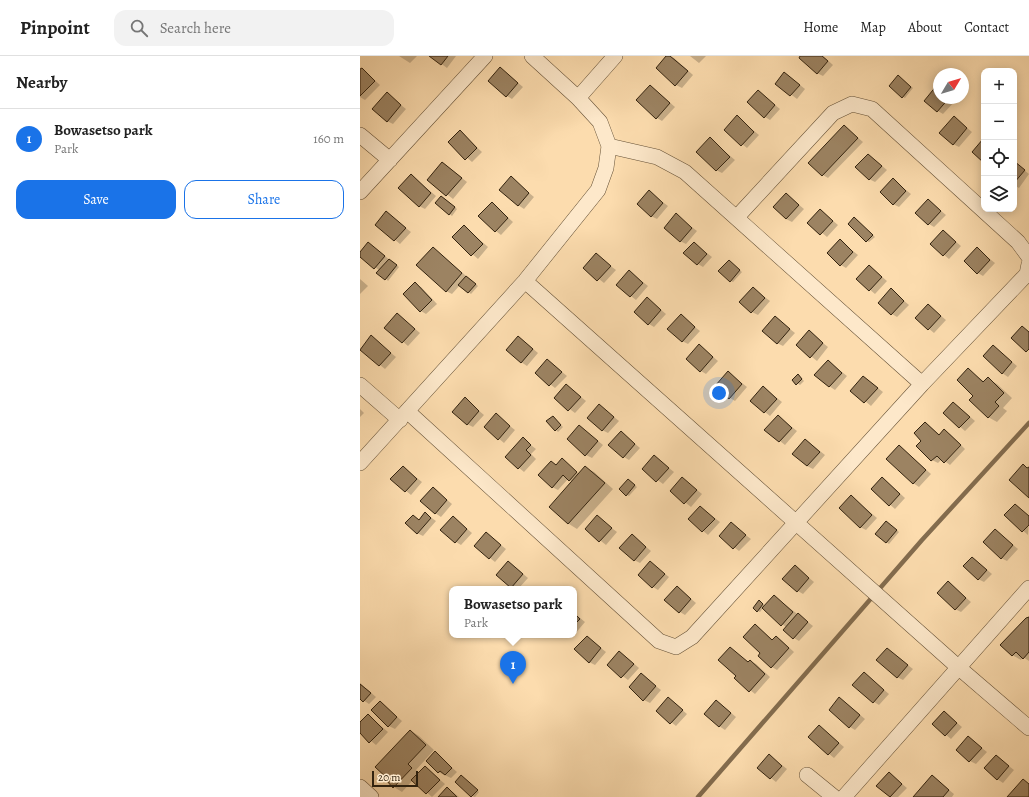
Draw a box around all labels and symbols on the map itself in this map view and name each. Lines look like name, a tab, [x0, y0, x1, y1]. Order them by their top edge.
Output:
north arrow	[933, 68, 969, 104]
your location	[709, 383, 729, 403]
pin: 1	[500, 651, 526, 684]
scale bar	[372, 769, 418, 788]

